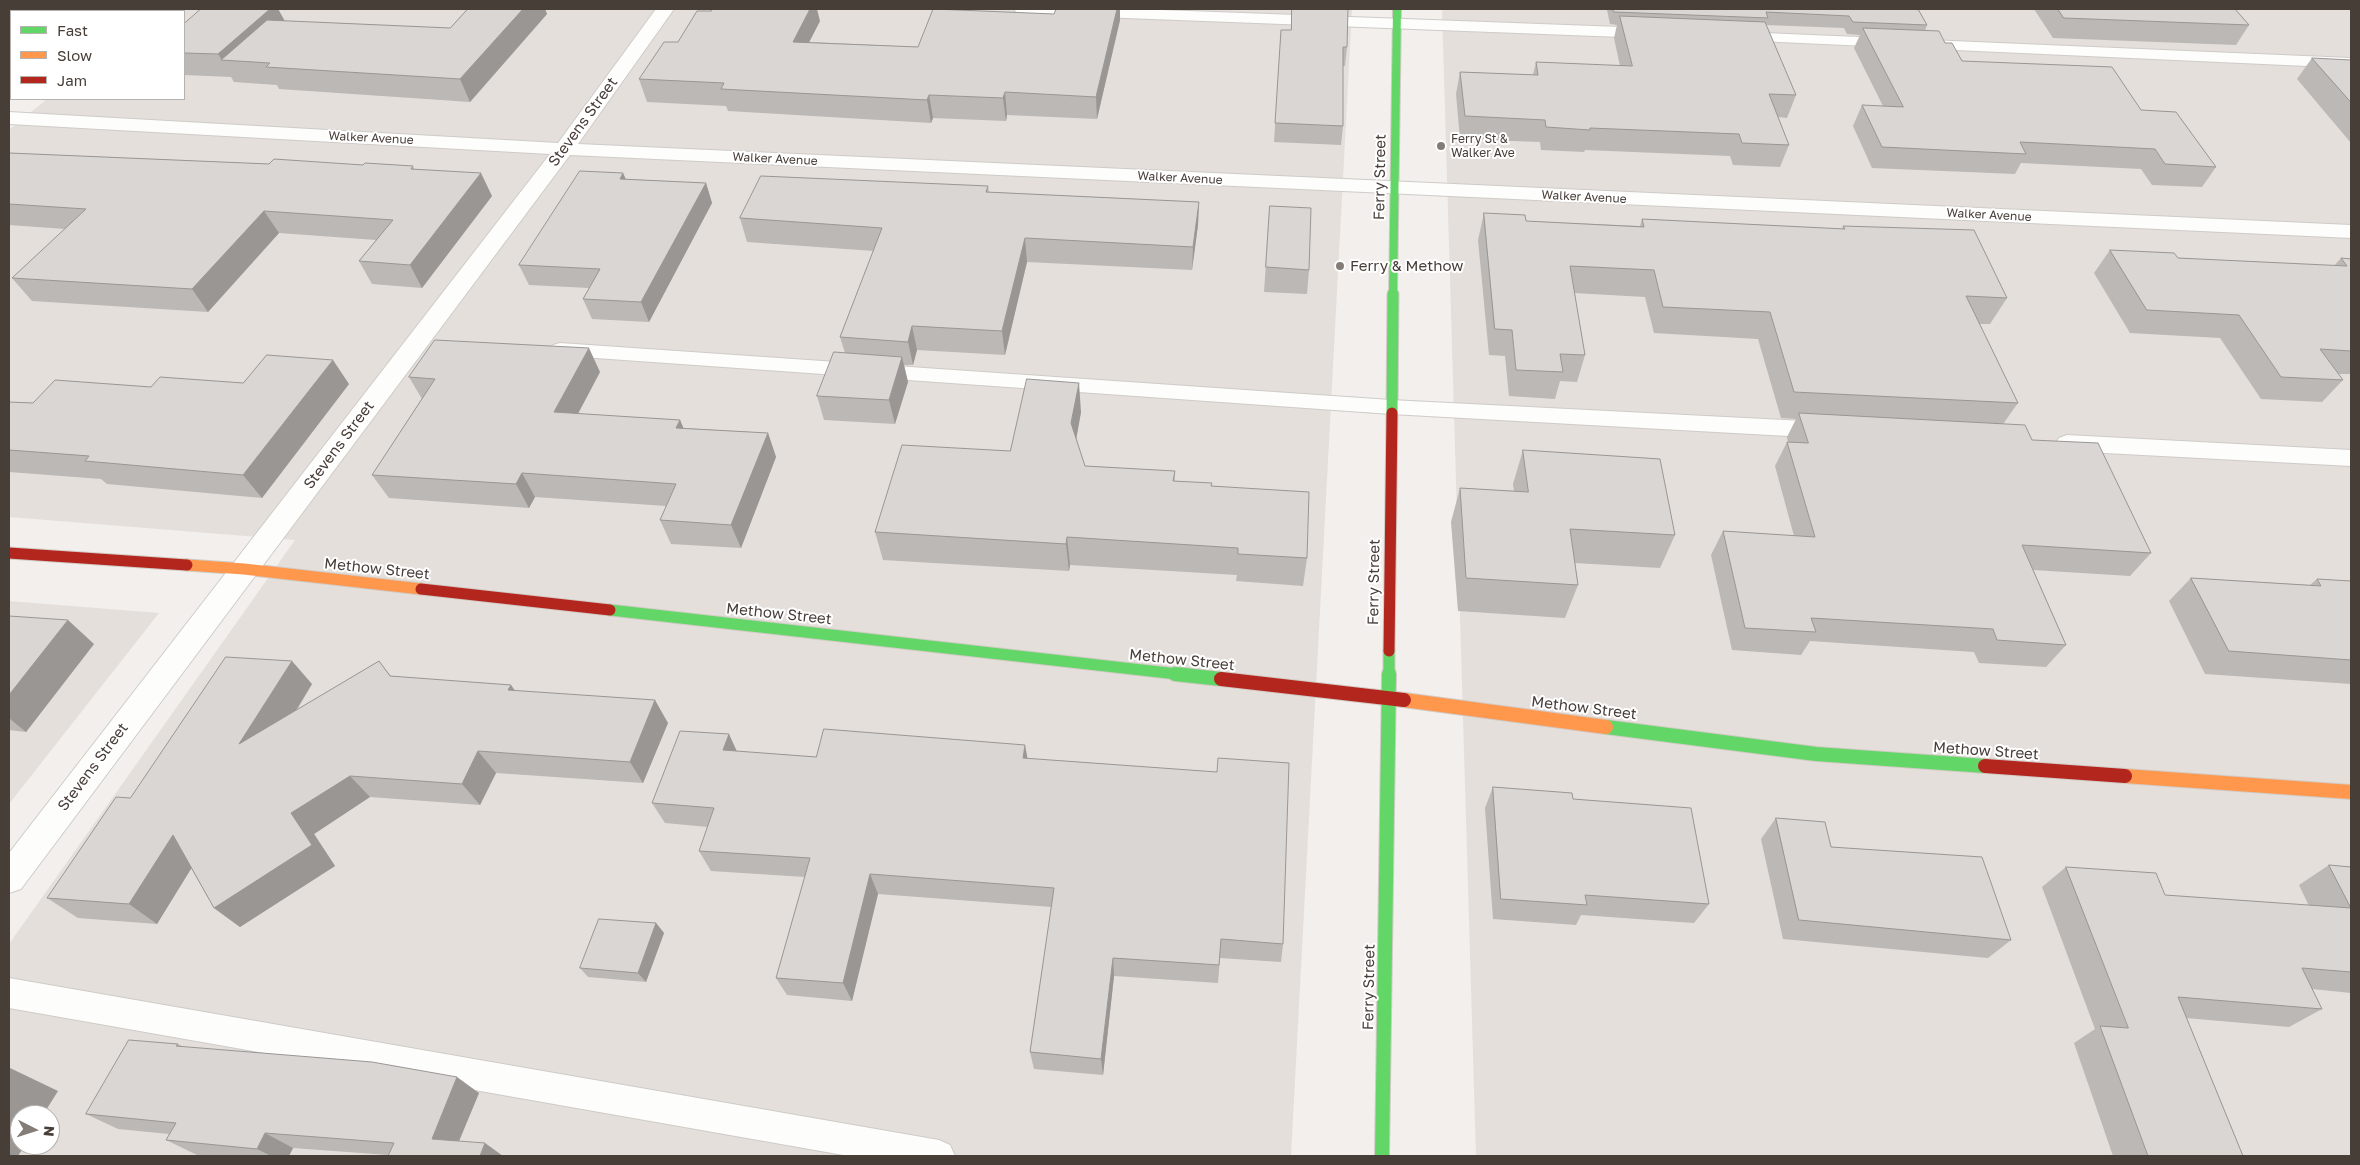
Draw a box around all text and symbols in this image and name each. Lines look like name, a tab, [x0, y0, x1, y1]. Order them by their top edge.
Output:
legend	[10, 10, 185, 100]
text: Fast	[57, 21, 88, 39]
text: Slow	[57, 46, 92, 64]
text: Jam	[57, 71, 87, 89]
street label: Stevens Street	[545, 74, 621, 170]
street label: Walker Avenue	[328, 129, 414, 147]
place label: Ferry St & Walker Ave	[1451, 132, 1515, 160]
street label: Ferry Street	[1370, 134, 1390, 220]
marker: Ferry St & Walker Ave	[1435, 140, 1447, 152]
street label: Walker Avenue	[732, 150, 818, 168]
street label: Walker Avenue	[1137, 169, 1223, 187]
street label: Walker Avenue	[1541, 188, 1627, 206]
street label: Walker Avenue	[1946, 206, 2032, 224]
place label: Ferry & Methow	[1350, 257, 1463, 275]
marker: Ferry & Methow	[1334, 260, 1346, 272]
street label: Stevens Street	[300, 397, 378, 493]
street label: Ferry Street	[1364, 539, 1384, 625]
street label: Methow Street	[323, 555, 431, 583]
street label: Methow Street	[725, 600, 833, 628]
street label: Methow Street	[1128, 646, 1236, 674]
street label: Methow Street	[1530, 693, 1638, 723]
street label: Stevens Street	[54, 719, 132, 815]
street label: Methow Street	[1933, 738, 2039, 764]
street label: Ferry Street	[1359, 944, 1379, 1030]
north arrow	[10, 1105, 60, 1155]
text: N	[41, 1125, 58, 1137]

